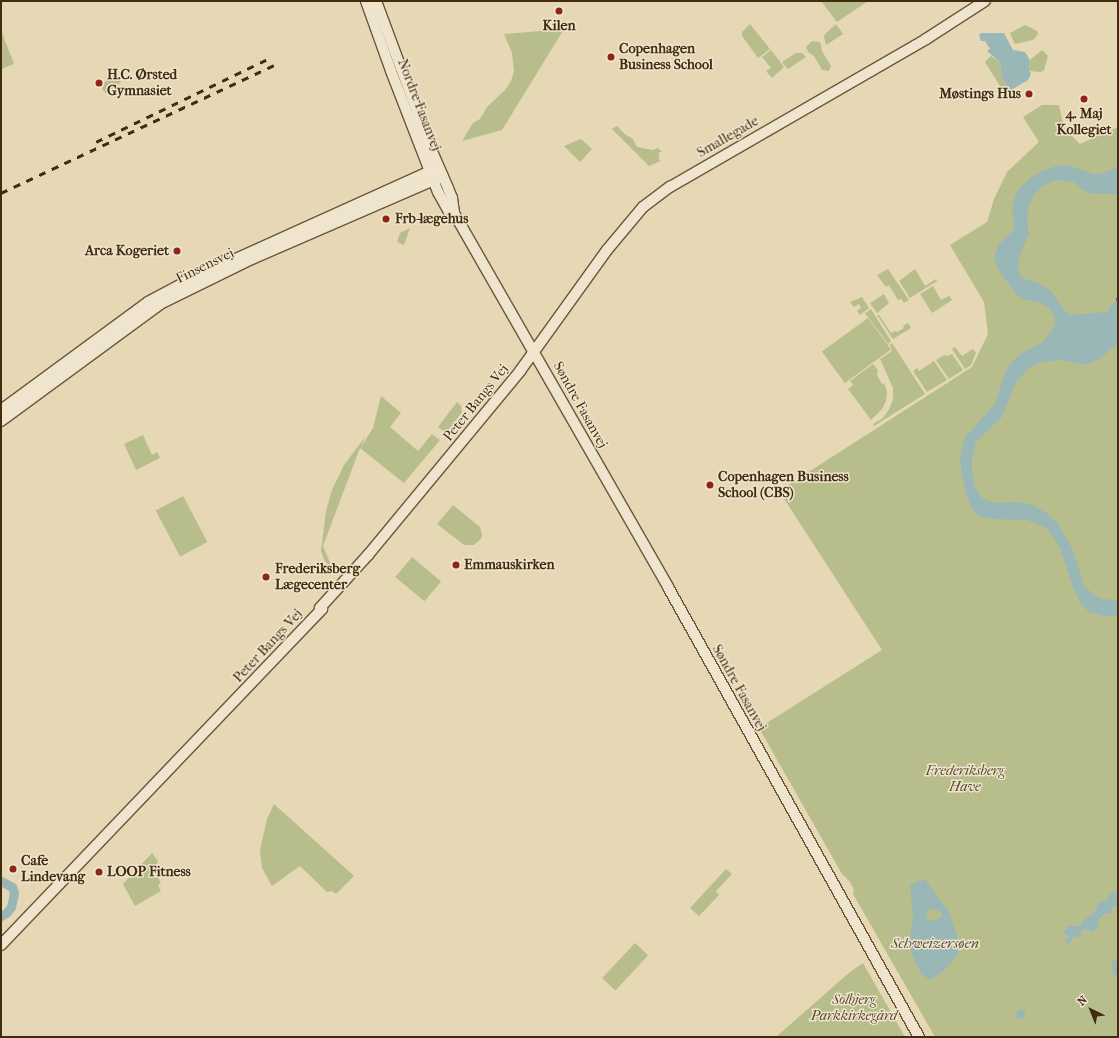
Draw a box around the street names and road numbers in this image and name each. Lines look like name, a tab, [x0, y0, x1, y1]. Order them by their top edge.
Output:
street label: Nordre Fasanvej	[394, 57, 444, 153]
street label: Smallegade	[694, 113, 762, 161]
street label: Finsensvej	[173, 245, 237, 287]
street label: Søndre Fasanvej	[549, 359, 611, 451]
street label: Peter Bangs Vej	[440, 361, 512, 445]
street label: Peter Bangs Vej	[230, 606, 306, 686]
street label: Søndre Fasanvej	[708, 642, 770, 734]

